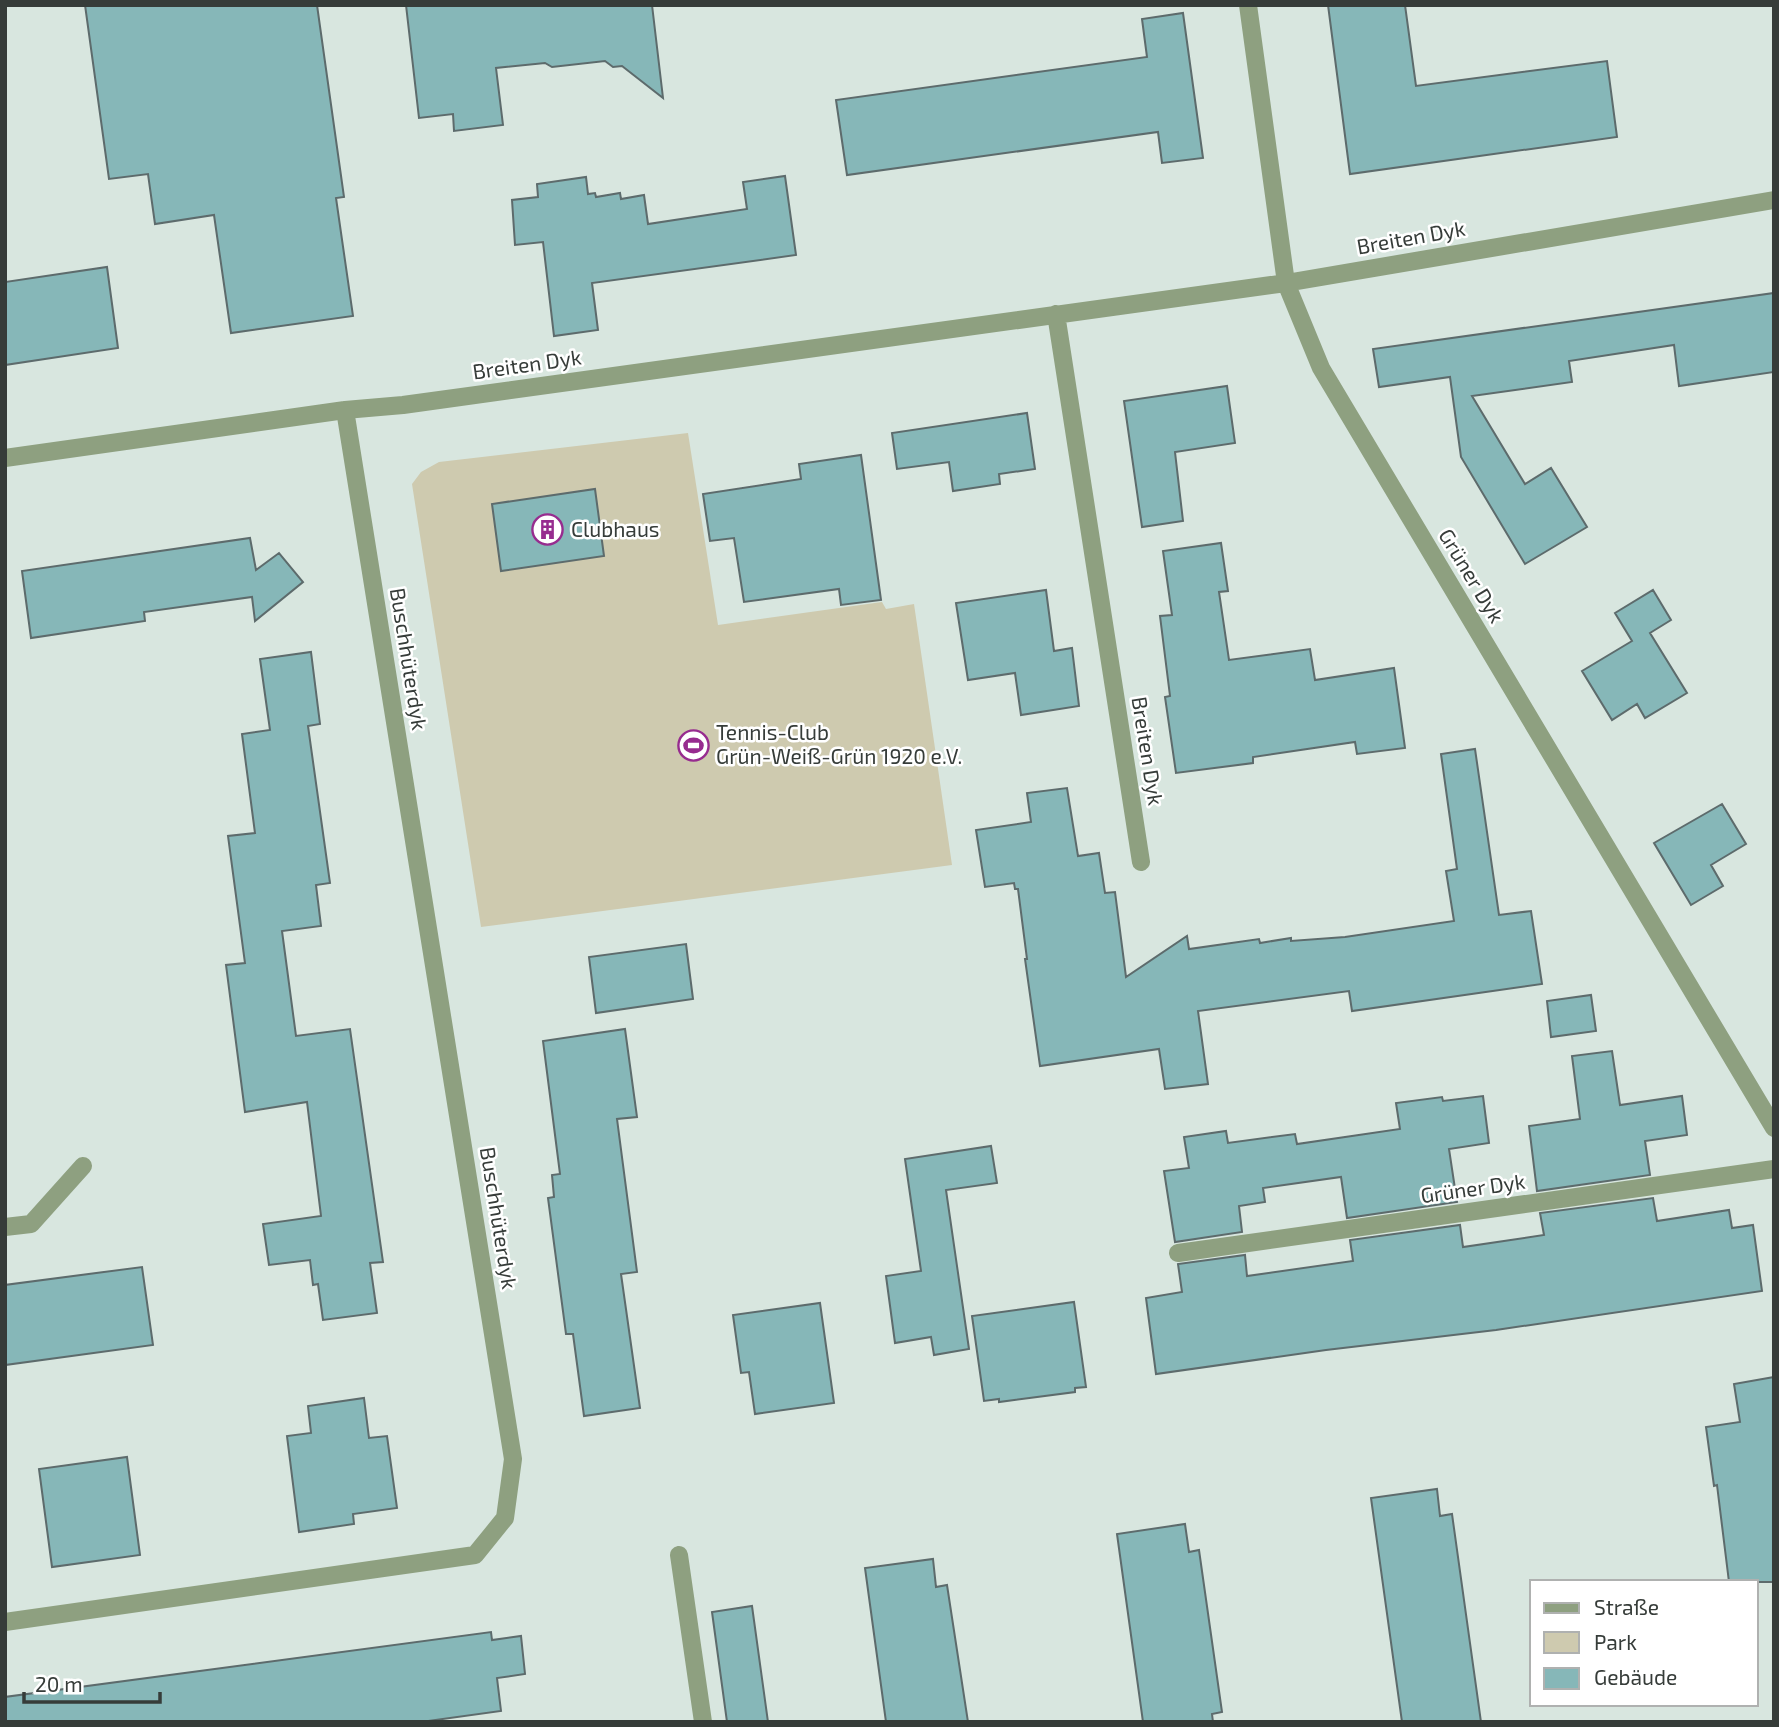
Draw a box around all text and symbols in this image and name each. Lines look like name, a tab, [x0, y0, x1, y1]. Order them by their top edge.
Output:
street label: Breiten Dyk	[1355, 215, 1467, 258]
street label: Breiten Dyk	[471, 343, 583, 384]
building icon: Clubhaus	[531, 513, 565, 547]
place label: Clubhaus	[571, 516, 660, 541]
street label: Grüner Dyk	[1434, 524, 1510, 627]
street label: Buschhüterdyk	[386, 586, 433, 732]
street label: Breiten Dyk	[1128, 695, 1169, 807]
place label: Tennis-Club Grün-Weiß-Grün 1920 e.V.	[716, 719, 962, 768]
sports icon: Tennis-Club Grün-Weiß-Grün 1920 e.V.	[676, 728, 710, 762]
street label: Buschhüterdyk	[476, 1145, 523, 1291]
street label: Grüner Dyk	[1419, 1168, 1527, 1207]
legend	[1530, 1580, 1758, 1706]
text: Straße	[1594, 1594, 1659, 1619]
text: Park	[1594, 1629, 1637, 1654]
scale bar	[24, 1660, 161, 1704]
text: Gebäude	[1594, 1664, 1677, 1689]
text: 20 m	[35, 1671, 83, 1696]

